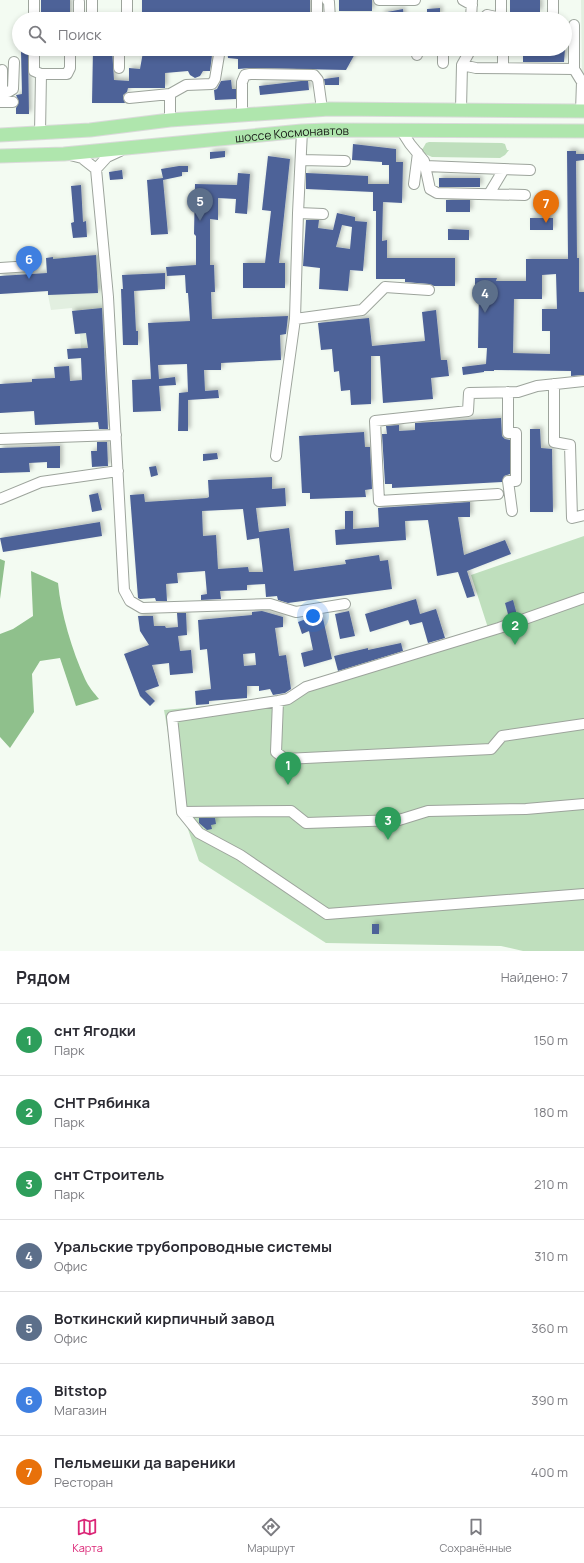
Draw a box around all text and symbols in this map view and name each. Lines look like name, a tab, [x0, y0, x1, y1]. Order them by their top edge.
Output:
search box	[12, 12, 572, 56]
icon: search	[26, 23, 48, 45]
text: Поиск	[58, 24, 102, 45]
street label: шоссе Космонавтов	[234, 121, 350, 146]
pin: 5	[187, 188, 213, 221]
pin: 7	[533, 190, 559, 223]
pin: 6	[16, 246, 42, 279]
pin: 4	[472, 280, 498, 313]
your location	[303, 606, 323, 626]
pin: 2	[502, 612, 528, 645]
pin: 1	[275, 752, 301, 785]
pin: 3	[375, 807, 401, 840]
text: Рядом	[16, 966, 70, 989]
text: Найдено: 7	[501, 968, 568, 986]
text: снт Ягодки	[54, 1020, 136, 1041]
text: 1	[26, 1031, 32, 1049]
text: 150 m	[534, 1031, 568, 1049]
text: Парк	[54, 1041, 84, 1059]
text: СНТ Рябинка	[54, 1092, 150, 1113]
text: 2	[25, 1103, 33, 1121]
text: 180 m	[534, 1103, 568, 1121]
text: Парк	[54, 1113, 84, 1131]
text: снт Строитель	[54, 1164, 164, 1185]
text: 3	[25, 1175, 33, 1193]
text: 210 m	[534, 1175, 568, 1193]
text: Парк	[54, 1185, 84, 1203]
text: Уральские трубопроводные системы	[54, 1236, 332, 1257]
text: 4	[25, 1247, 33, 1265]
text: 310 m	[534, 1247, 568, 1265]
text: Офис	[54, 1257, 87, 1275]
text: Воткинский кирпичный завод	[54, 1308, 274, 1329]
text: 5	[25, 1319, 33, 1337]
text: 360 m	[531, 1319, 568, 1337]
text: Офис	[54, 1329, 87, 1347]
text: Bitstop	[54, 1380, 107, 1401]
text: 6	[25, 1391, 33, 1409]
text: 390 m	[531, 1391, 568, 1409]
text: Магазин	[54, 1401, 107, 1419]
text: Пельмешки да вареники	[54, 1452, 236, 1473]
text: 7	[26, 1463, 32, 1481]
text: 400 m	[531, 1463, 568, 1481]
text: Ресторан	[54, 1473, 113, 1491]
tab: Карта	[72, 1516, 103, 1555]
tab: Маршрут	[247, 1516, 295, 1555]
tab: Сохранённые	[439, 1516, 512, 1555]

